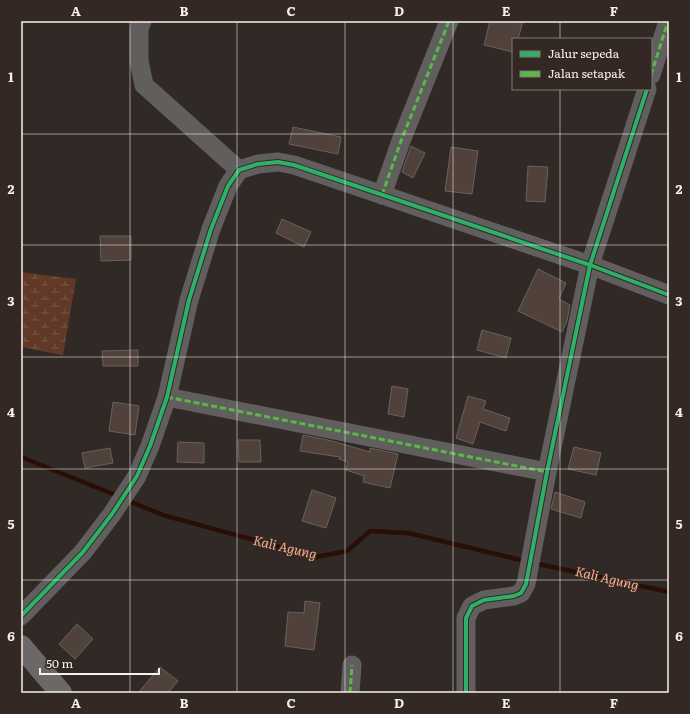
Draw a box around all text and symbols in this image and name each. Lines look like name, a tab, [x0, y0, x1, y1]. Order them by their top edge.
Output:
text: A	[71, 1, 81, 20]
text: B	[180, 1, 189, 20]
text: C	[286, 1, 296, 20]
text: D	[394, 1, 404, 20]
text: E	[502, 1, 511, 20]
text: F	[610, 1, 618, 20]
legend	[512, 38, 652, 90]
text: Jalur sepeda	[548, 44, 620, 62]
text: Jalan setapak	[548, 64, 626, 82]
text: 1	[8, 67, 14, 86]
text: 1	[676, 67, 682, 86]
text: 2	[8, 179, 15, 198]
text: 2	[676, 179, 683, 198]
text: 3	[7, 291, 15, 310]
text: 3	[675, 291, 683, 310]
text: 4	[7, 402, 15, 421]
text: 4	[675, 402, 683, 421]
text: 5	[7, 514, 15, 533]
text: 5	[675, 514, 683, 533]
water label: Kali Agung	[251, 530, 319, 563]
water label: Kali Agung	[573, 561, 641, 594]
text: 6	[7, 626, 15, 645]
text: 6	[675, 626, 683, 645]
scale bar	[40, 650, 159, 676]
text: 50 m	[46, 654, 73, 672]
text: A	[71, 693, 81, 712]
text: B	[180, 693, 189, 712]
text: C	[286, 693, 296, 712]
text: D	[394, 693, 404, 712]
text: E	[502, 693, 511, 712]
text: F	[610, 693, 618, 712]

